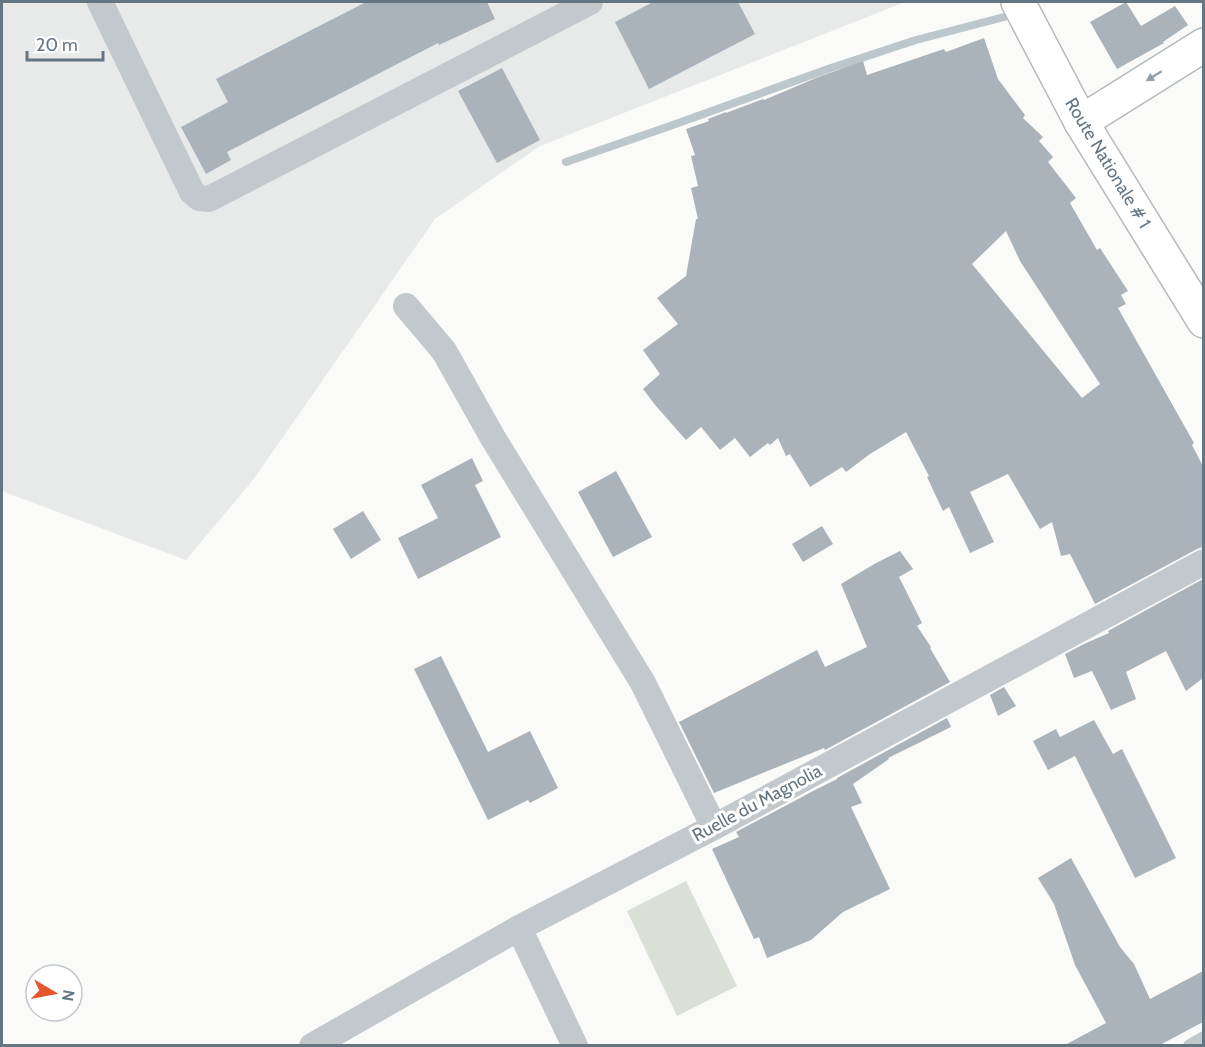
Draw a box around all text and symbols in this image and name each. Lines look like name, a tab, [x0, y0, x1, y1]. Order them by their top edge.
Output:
scale bar	[27, 24, 104, 62]
text: 20 m	[36, 34, 78, 56]
one-way arrow	[1146, 71, 1162, 82]
street label: Route Nationale # 1	[1060, 94, 1156, 232]
street label: Ruelle du Magnolia	[689, 760, 826, 846]
north arrow	[24, 963, 84, 1023]
text: N	[58, 988, 79, 1003]

